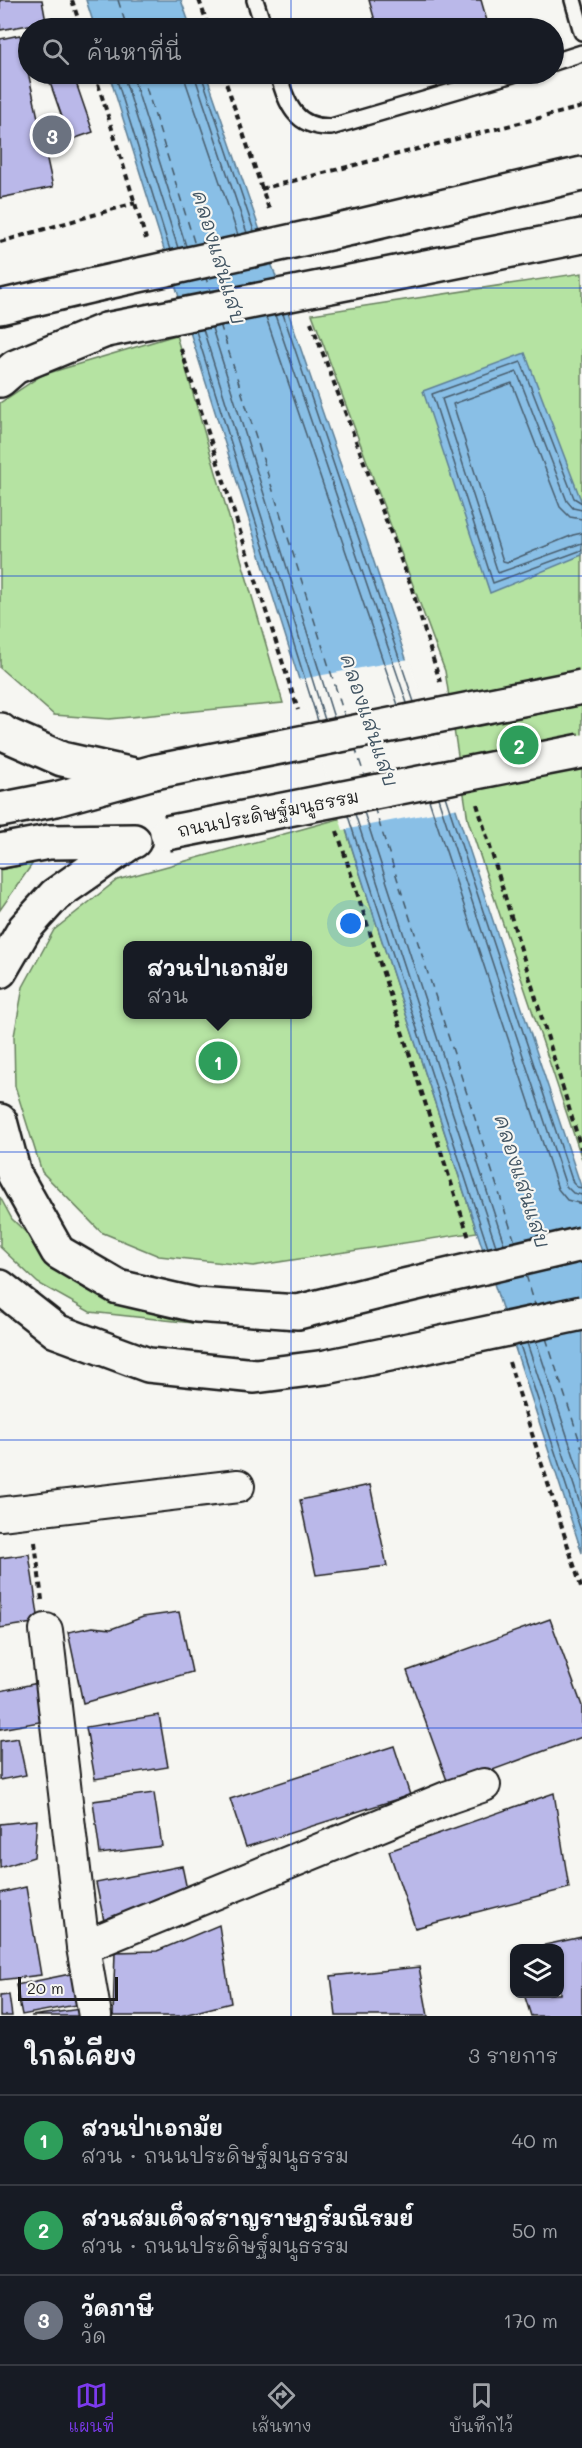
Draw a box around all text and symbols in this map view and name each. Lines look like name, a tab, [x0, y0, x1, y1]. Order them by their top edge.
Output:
search box	[18, 18, 564, 84]
icon: search	[39, 35, 72, 68]
text: ค้นหาที่นี่	[87, 37, 182, 66]
pin: 3	[32, 112, 72, 158]
water label: คลองแสนแสบ	[187, 187, 253, 327]
water label: คลองแสนแสบ	[335, 650, 405, 790]
pin: 2	[500, 722, 538, 768]
street label: ถนนประดิษฐ์มนูธรรม	[175, 784, 361, 844]
your location	[336, 909, 365, 938]
popup	[123, 941, 312, 1019]
text: สวนป่าเอกมัย	[147, 953, 288, 982]
text: สวน	[147, 982, 188, 1008]
pin: 1	[198, 1038, 238, 1084]
water label: คลองแสนแสบ	[489, 1111, 557, 1251]
map controls	[510, 1944, 564, 1998]
button: layers	[510, 1944, 564, 1998]
scale bar	[18, 1974, 118, 2002]
text: 20 m	[27, 1977, 64, 1998]
text: ใกล้เคียง	[24, 2038, 136, 2072]
text: 3 รายการ	[468, 2042, 558, 2068]
text: สวนป่าเอกมัย	[81, 2113, 223, 2142]
text: 1	[39, 2127, 48, 2153]
text: 40 m	[512, 2127, 558, 2153]
text: สวน · ถนนประดิษฐ์มนูธรรม	[81, 2142, 349, 2168]
text: สวนสมเด็จสราญราษฎร์มณีรมย์	[81, 2203, 413, 2232]
text: 2	[38, 2217, 49, 2243]
text: 50 m	[512, 2217, 558, 2243]
text: สวน · ถนนประดิษฐ์มนูธรรม	[81, 2232, 349, 2258]
text: วัดภาษี	[81, 2293, 154, 2322]
text: 3	[38, 2307, 50, 2333]
text: 170 m	[503, 2307, 558, 2333]
text: วัด	[81, 2322, 107, 2348]
tab: แผนที่	[69, 2379, 114, 2436]
tab: เส้นทาง	[252, 2379, 311, 2436]
tab: บันทึกไว้	[449, 2379, 513, 2436]

